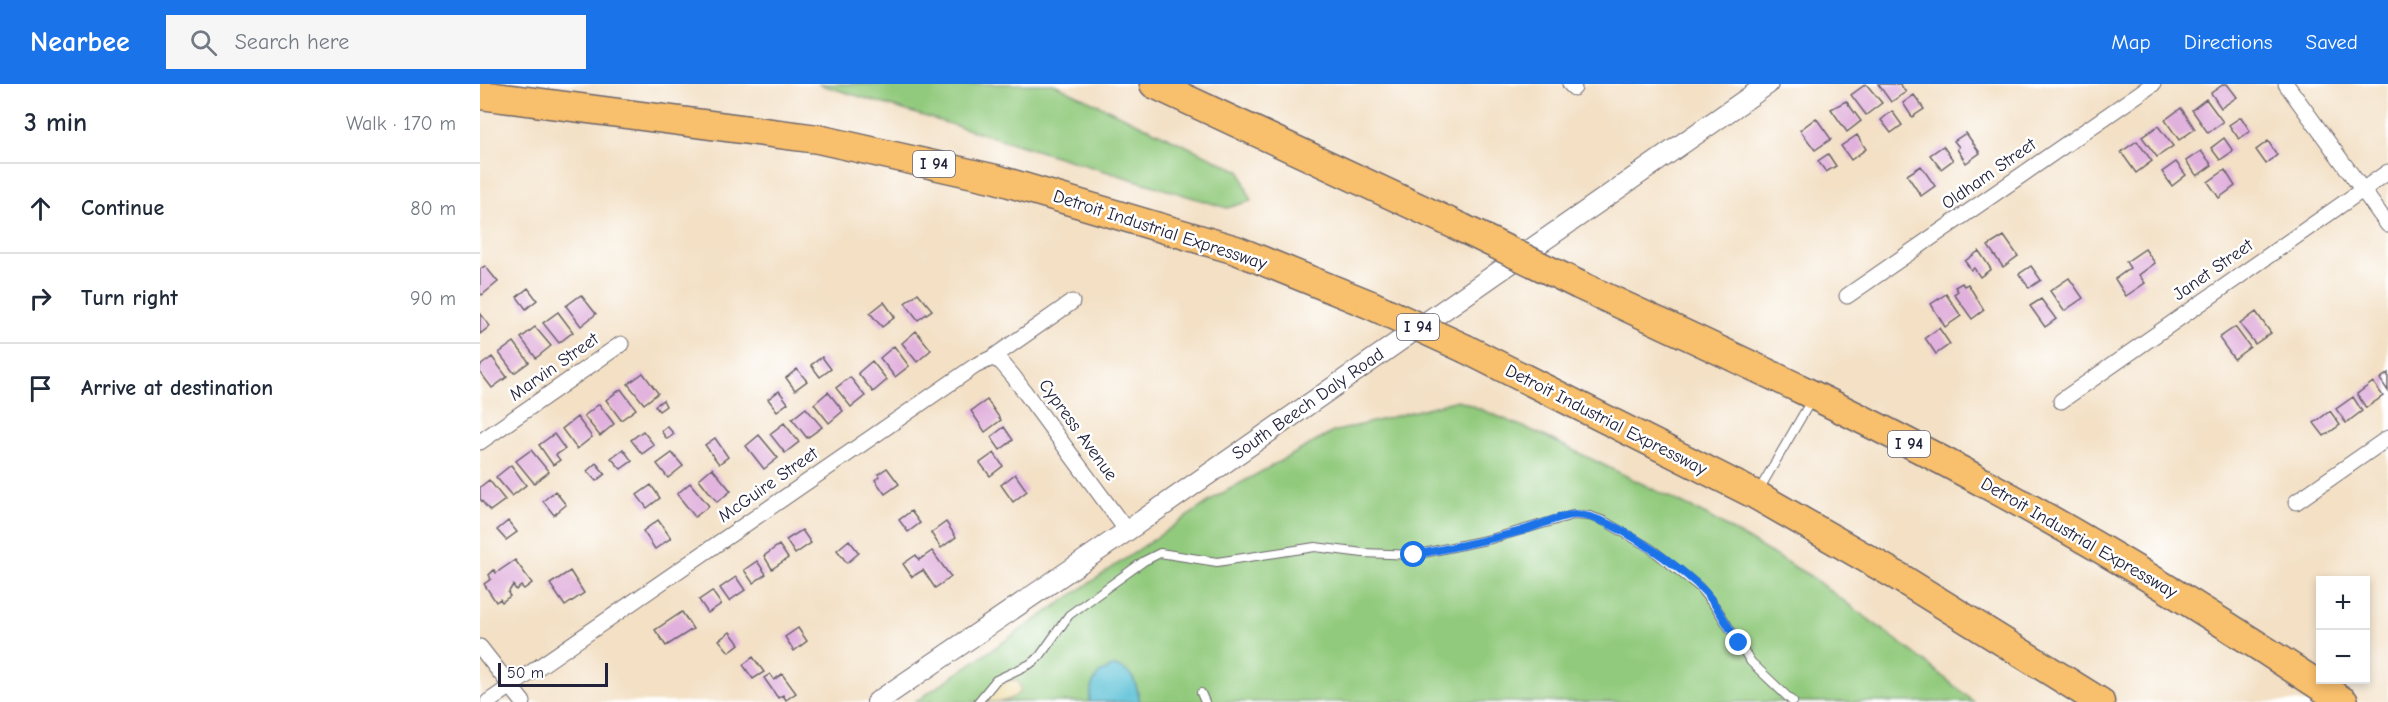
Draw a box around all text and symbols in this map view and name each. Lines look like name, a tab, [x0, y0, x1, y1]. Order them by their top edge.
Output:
search box	[166, 15, 586, 69]
text: Nearbee	[30, 26, 130, 58]
icon: search	[187, 26, 220, 59]
text: Search here	[235, 29, 349, 55]
text: Map	[2111, 30, 2151, 54]
text: Directions	[2184, 30, 2273, 54]
text: Saved	[2306, 30, 2358, 54]
text: 3 min	[24, 108, 87, 138]
text: Walk · 170 m	[346, 112, 456, 135]
street label: Oldham Street	[1938, 133, 2041, 214]
road number: I 94	[913, 151, 955, 177]
street label: Detroit Industrial Expressway	[1050, 185, 1270, 275]
icon: ahead	[24, 192, 57, 225]
text: Continue	[81, 195, 164, 221]
text: 80 m	[410, 197, 456, 220]
street label: Janet Street	[2169, 234, 2258, 305]
icon: right	[24, 282, 57, 315]
text: Turn right	[81, 285, 178, 311]
text: 90 m	[410, 287, 456, 310]
road number: I 94	[1397, 314, 1439, 340]
street label: Marvin Street	[505, 328, 603, 405]
street label: South Beech Daly Road	[1228, 344, 1388, 464]
street label: Detroit Industrial Expressway	[1502, 360, 1711, 481]
icon: arrive	[24, 372, 57, 405]
text: Arrive at destination	[81, 375, 273, 401]
street label: Cypress Avenue	[1034, 375, 1122, 485]
road number: I 94	[1888, 431, 1930, 457]
street label: McGuire Street	[714, 442, 823, 527]
street label: Detroit Industrial Expressway	[1977, 473, 2182, 603]
route start	[1400, 541, 1426, 567]
map controls	[2316, 576, 2370, 684]
button: +	[2316, 576, 2370, 630]
route end	[1725, 629, 1751, 655]
button: −	[2316, 630, 2370, 684]
scale bar	[498, 660, 608, 688]
text: 50 m	[507, 664, 544, 682]

